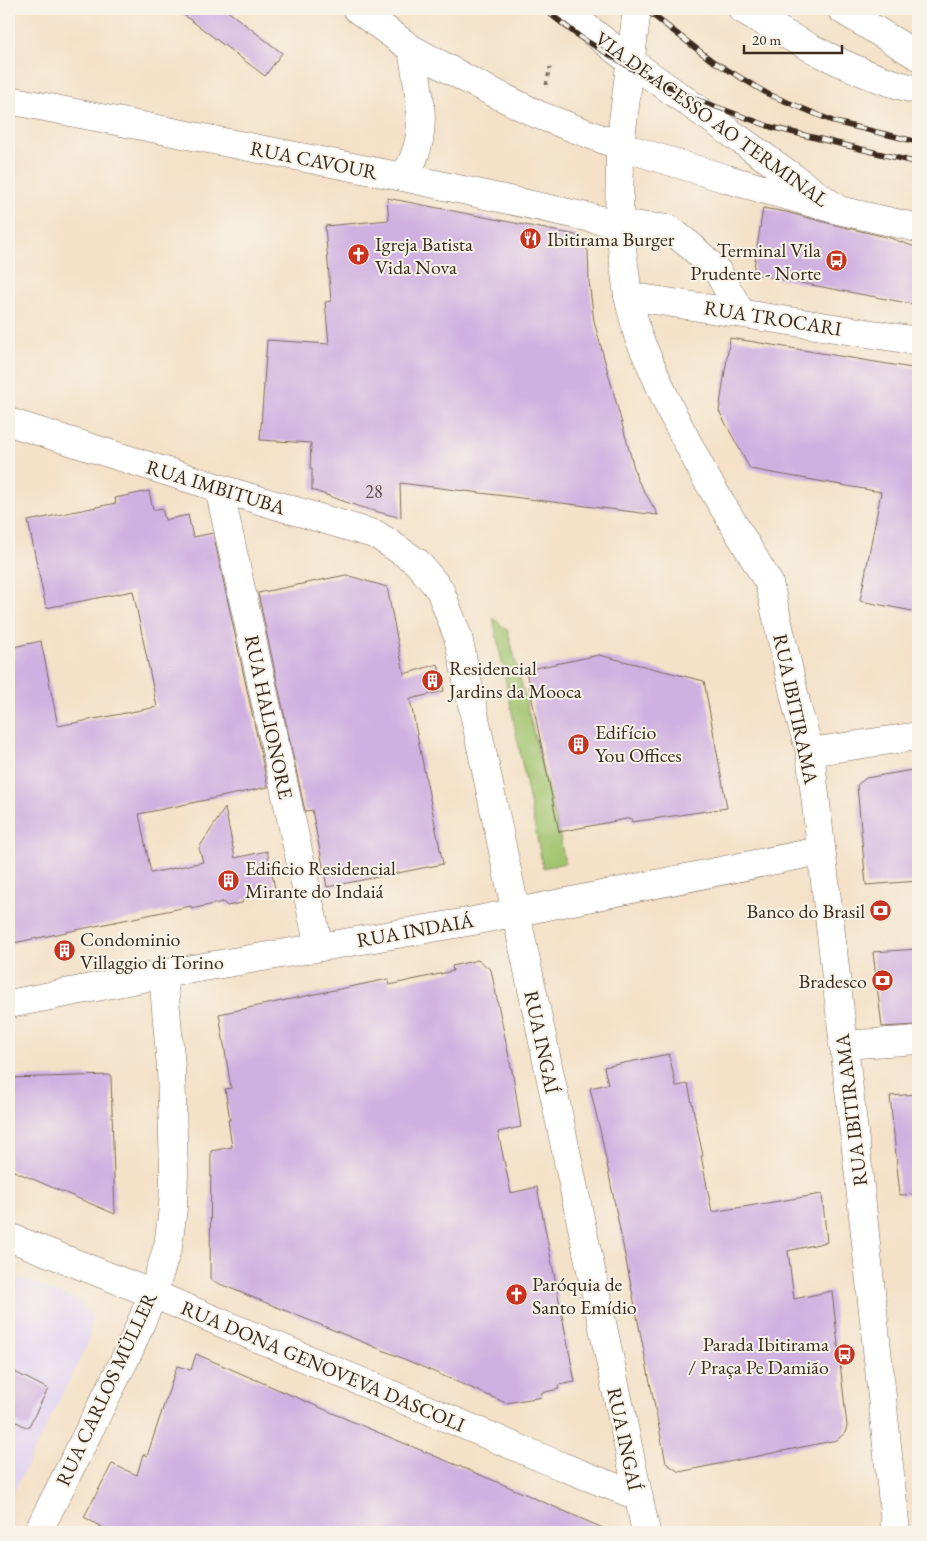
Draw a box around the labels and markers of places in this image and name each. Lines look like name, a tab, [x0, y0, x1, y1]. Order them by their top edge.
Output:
place label: Ibitirama Burger	[547, 226, 675, 252]
restaurant icon: Ibitirama Burger	[519, 227, 543, 251]
place label: Igreja Batista Vida Nova	[375, 231, 473, 280]
place label: Terminal Vila Prudente - Norte	[690, 237, 821, 286]
church icon: Igreja Batista Vida Nova	[347, 243, 371, 267]
bus stop icon: Terminal Vila Prudente - Norte	[825, 249, 849, 273]
place label: Residencial Jardins da Mooca	[447, 655, 582, 704]
building icon: Residencial Jardins da Mooca	[421, 668, 445, 692]
place label: Edifício You Offices	[595, 719, 682, 768]
building icon: Edifício You Offices	[567, 732, 591, 756]
place label: Edificio Residencial Mirante do Indaiá	[245, 855, 396, 904]
building icon: Edificio Residencial Mirante do Indaiá	[217, 868, 241, 892]
place label: Banco do Brasil	[747, 898, 865, 924]
bank icon: Banco do Brasil	[869, 899, 893, 923]
place label: Condominio Villaggio di Torino	[80, 926, 224, 975]
building icon: Condominio Villaggio di Torino	[52, 939, 76, 963]
place label: Bradesco	[799, 968, 867, 994]
bank icon: Bradesco	[871, 969, 895, 993]
place label: Paróquia de Santo Emídio	[532, 1271, 637, 1320]
church icon: Paróquia de Santo Emídio	[504, 1283, 528, 1307]
place label: Parada Ibitirama / Praça Pe Damião	[688, 1331, 829, 1380]
bus stop icon: Parada Ibitirama / Praça Pe Damião	[833, 1343, 857, 1367]

